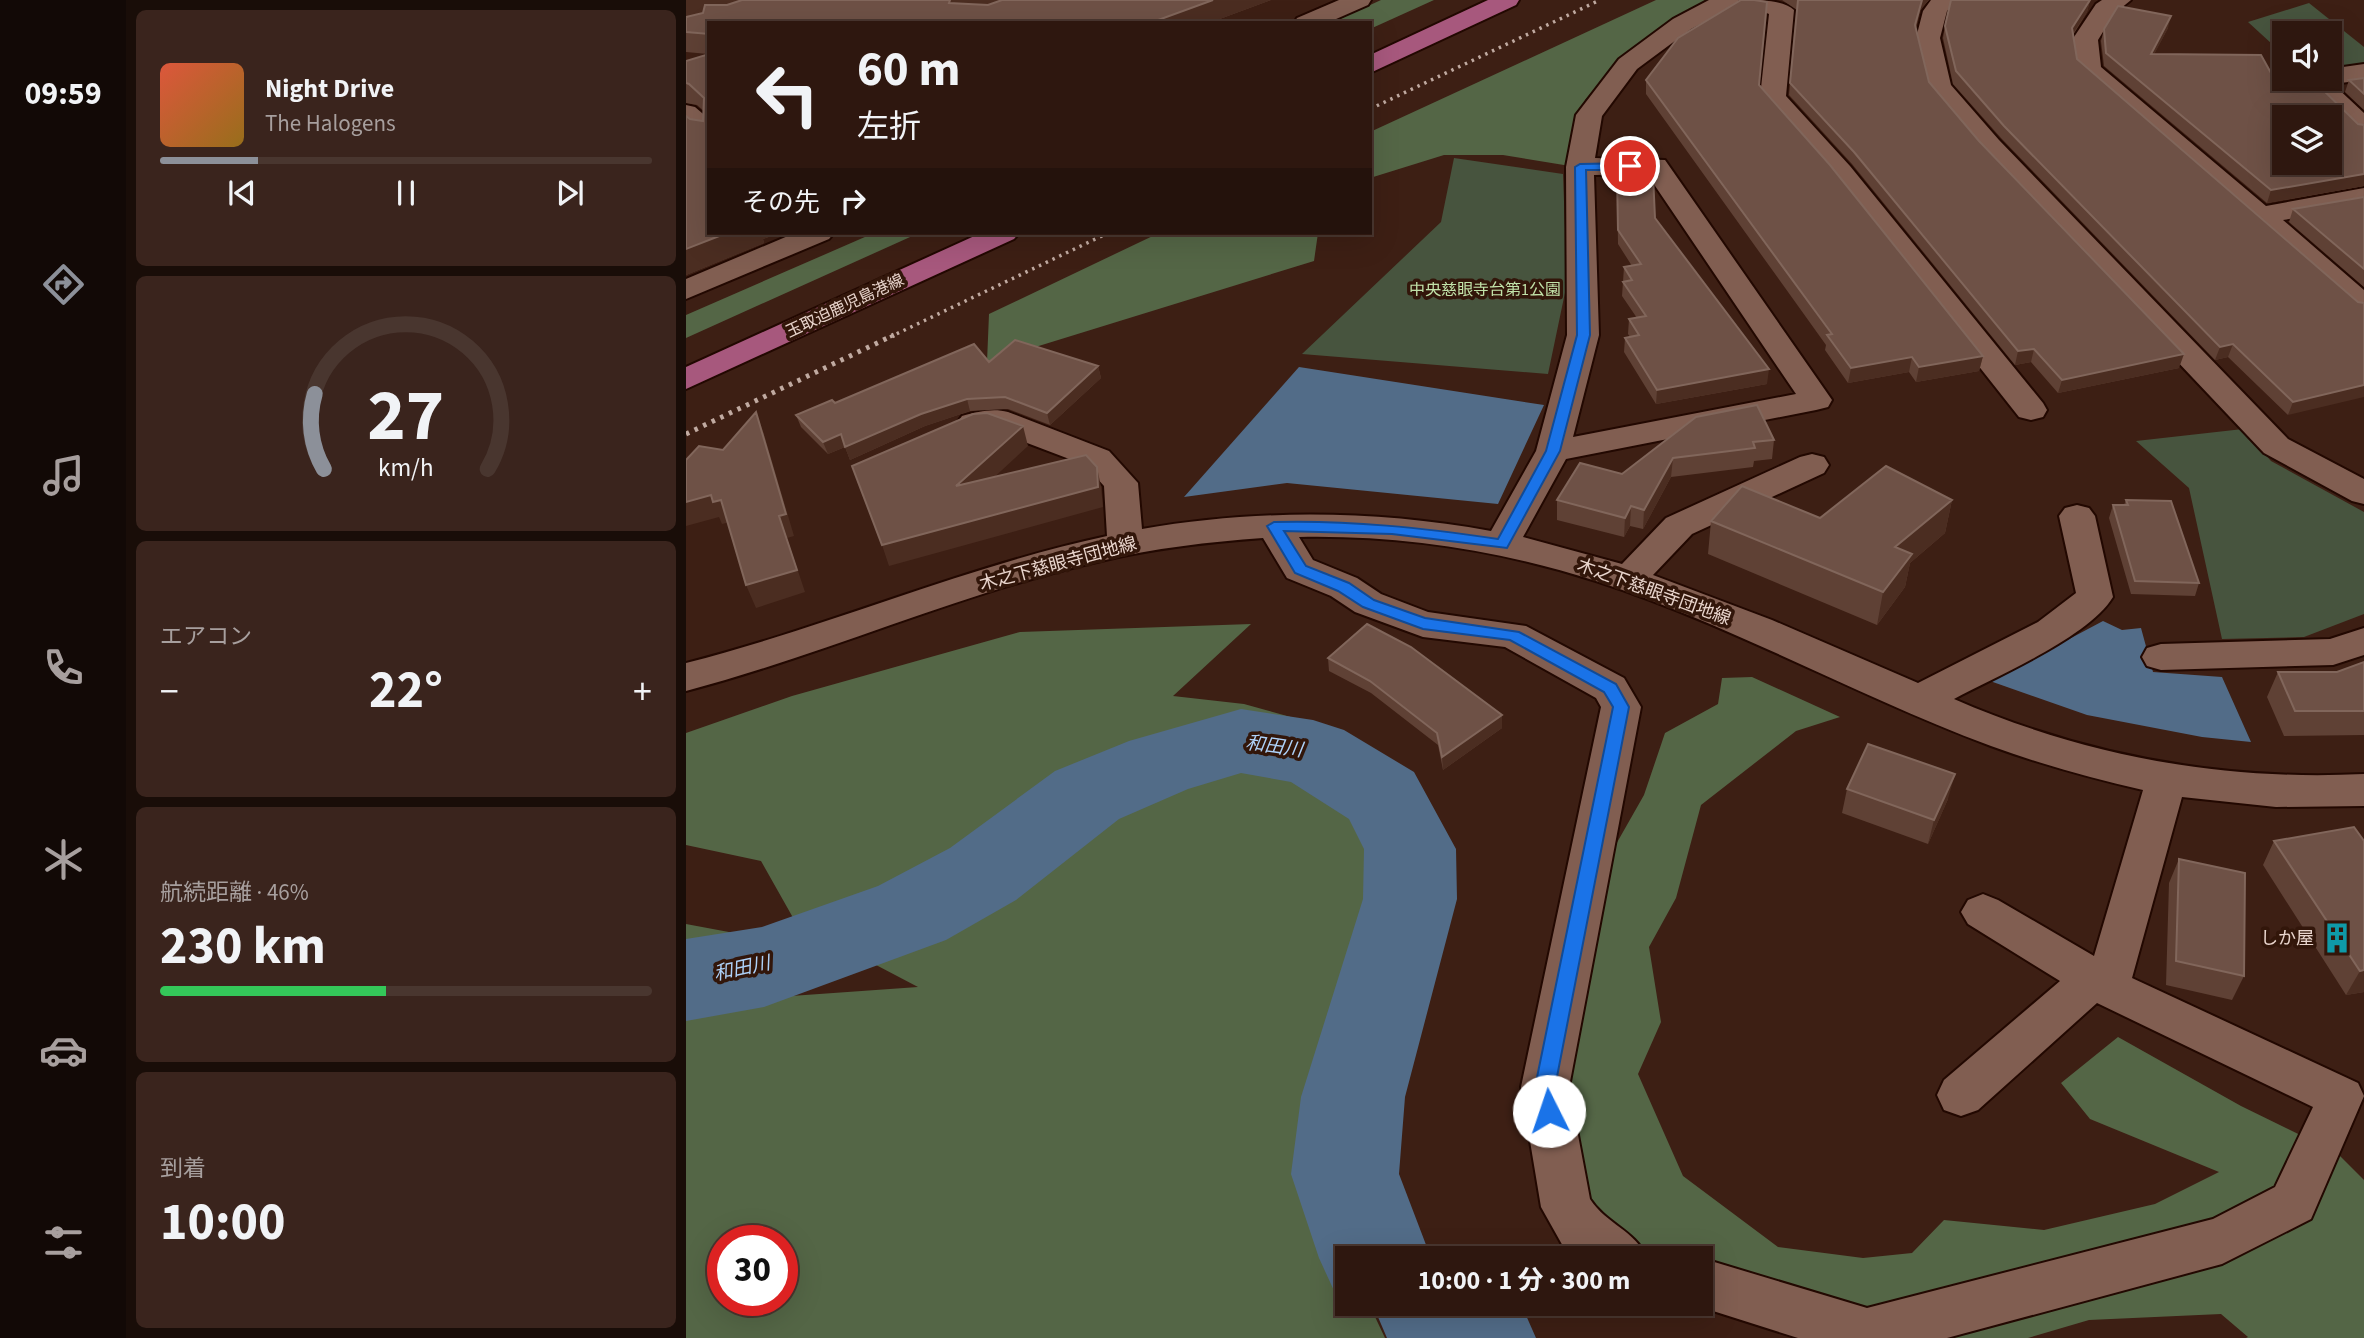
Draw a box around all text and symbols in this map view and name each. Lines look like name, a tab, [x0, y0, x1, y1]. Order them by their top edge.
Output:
map controls	[2272, 21, 2342, 175]
button: sound	[2272, 21, 2342, 91]
text: 60 m	[857, 35, 961, 105]
icon: left	[742, 49, 833, 140]
text: Night Drive	[265, 70, 394, 107]
text: 09:59	[24, 71, 102, 117]
text: 左折	[857, 104, 921, 150]
button: layers	[2272, 105, 2342, 175]
text: The Halogens	[265, 107, 396, 140]
pin	[1600, 136, 1660, 196]
icon: arrive	[1611, 147, 1649, 185]
icon: previous	[223, 174, 261, 212]
icon: pause	[387, 174, 425, 212]
icon: next	[551, 174, 589, 212]
icon: right	[834, 182, 872, 220]
text: その先	[742, 184, 820, 221]
icon: directions	[39, 260, 88, 309]
street label: 玉取迫鹿児島港線	[782, 269, 908, 343]
park label: 中央慈眼寺台第1公園	[1409, 279, 1561, 301]
text: 27	[368, 365, 444, 469]
text: km/h	[378, 450, 434, 486]
icon: music	[39, 451, 88, 500]
street label: 木之下慈眼寺団地線	[977, 531, 1139, 597]
street label: 木之下慈眼寺団地線	[1574, 553, 1734, 631]
text: エアコン	[160, 620, 252, 653]
icon: phone	[39, 643, 88, 692]
text: 22°	[369, 654, 443, 728]
text: −	[160, 665, 179, 719]
text: +	[633, 665, 652, 719]
water label: 和田川	[1244, 730, 1306, 765]
icon: climate	[39, 835, 88, 884]
text: 航続距離 · 46%	[160, 876, 309, 909]
text: 230 km	[160, 910, 326, 984]
building icon: しか屋	[2320, 921, 2354, 955]
place label: しか屋	[2260, 926, 2314, 951]
water label: 和田川	[711, 949, 775, 988]
icon: car	[39, 1026, 88, 1075]
position arrow	[1512, 1074, 1586, 1148]
text: 到着	[160, 1152, 206, 1185]
text: 10:00	[160, 1186, 285, 1260]
icon: filters	[39, 1218, 88, 1267]
speed limit sign: 30	[707, 1225, 798, 1316]
text: 10:00 · 1 分 · 300 m	[1418, 1262, 1630, 1299]

